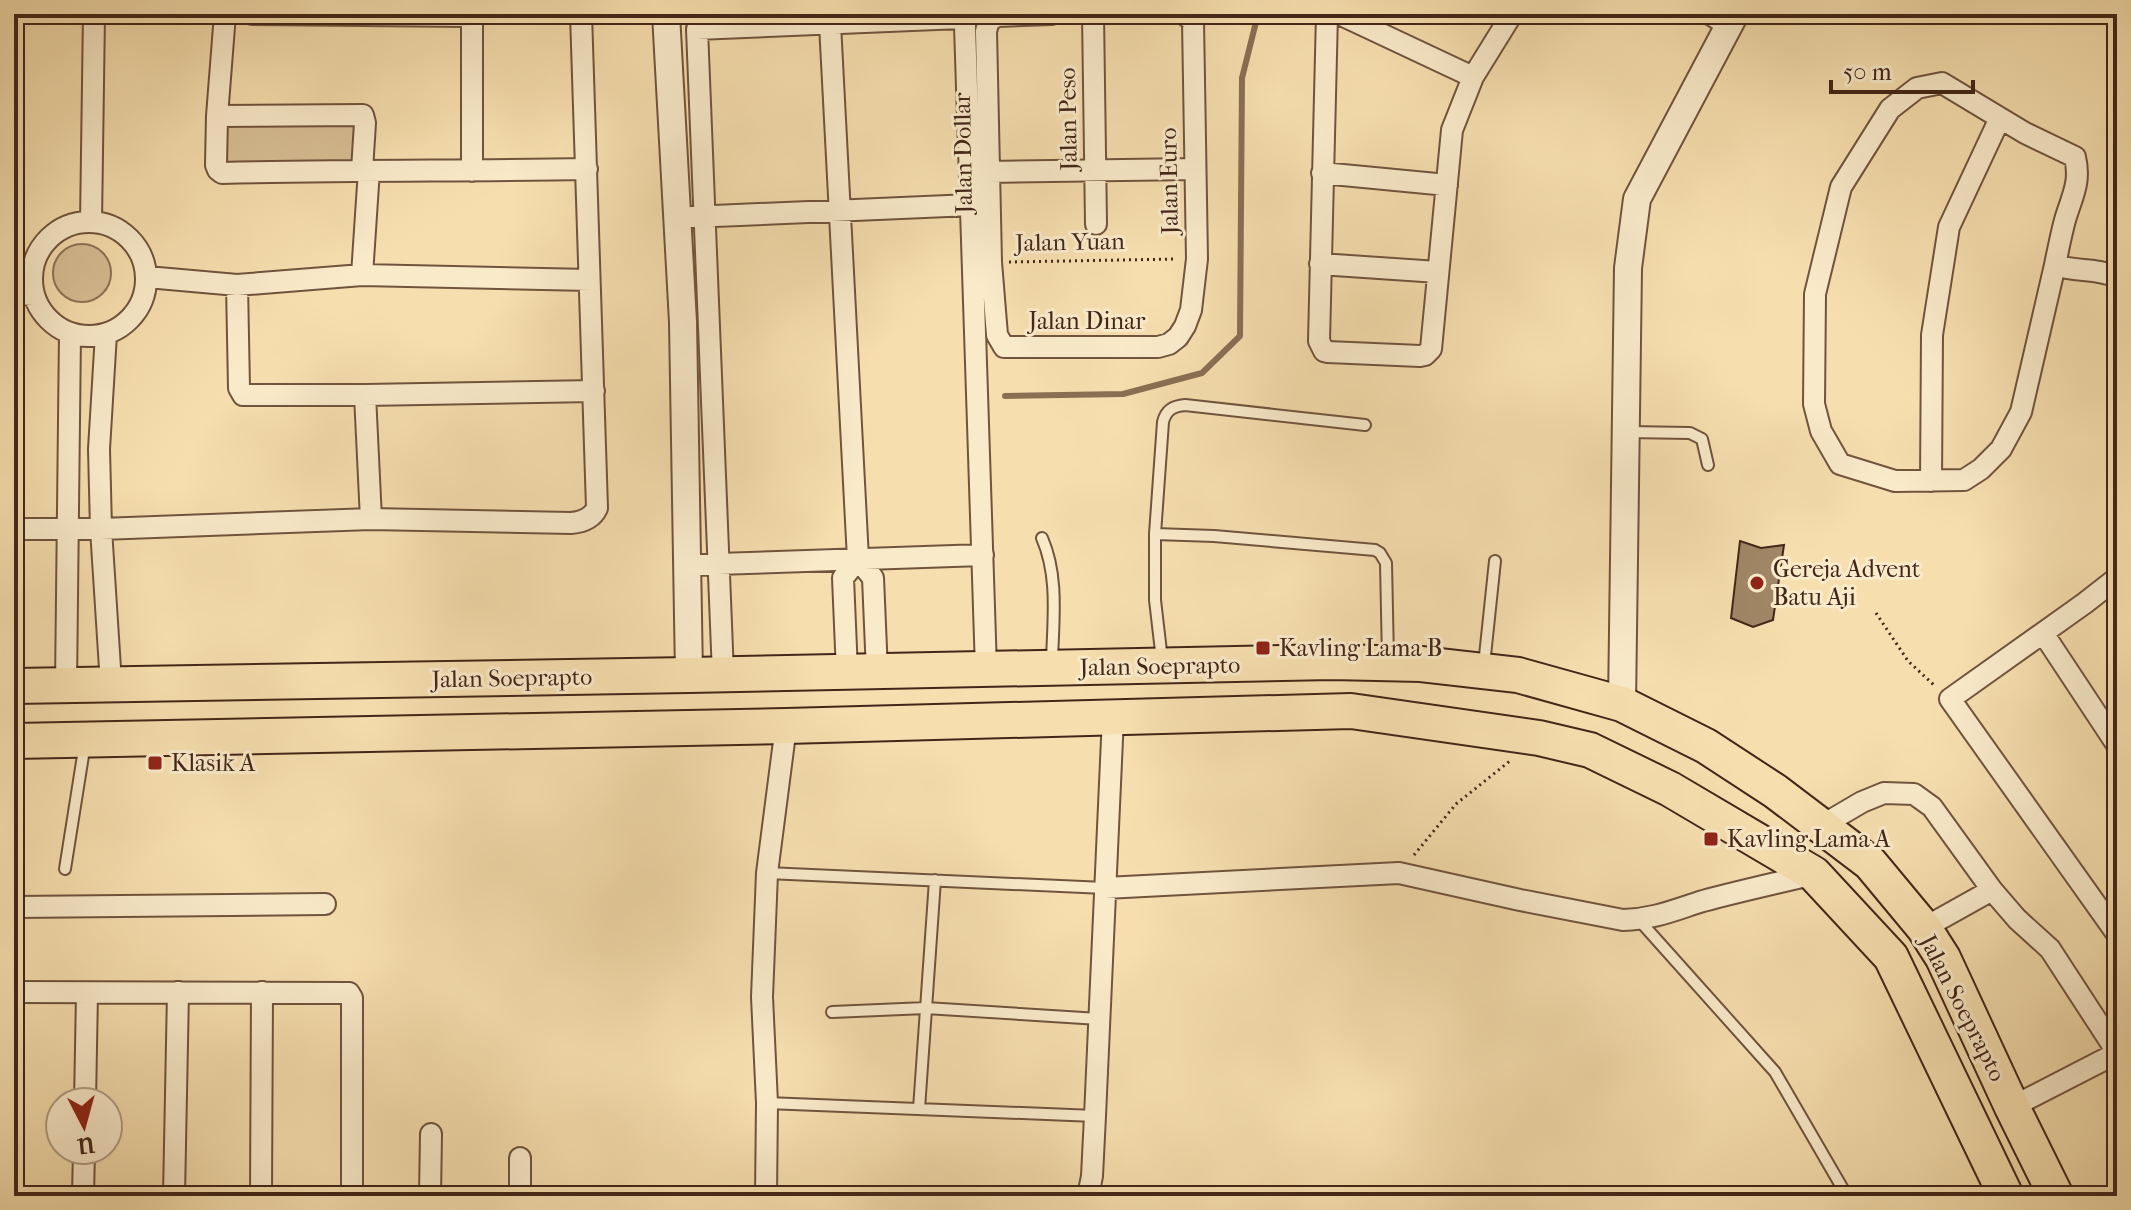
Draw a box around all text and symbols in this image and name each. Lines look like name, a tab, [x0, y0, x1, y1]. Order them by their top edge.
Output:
scale bar	[1831, 44, 1973, 94]
text: 50 m	[1843, 58, 1892, 86]
street label: Jalan Peso	[1053, 67, 1083, 173]
street label: Jalan Dollar	[948, 91, 978, 216]
street label: Jalan Euro	[1154, 127, 1184, 237]
street label: Jalan Yuan	[1013, 227, 1125, 257]
street label: Jalan Dinar	[1026, 307, 1146, 335]
place label: Gereja Advent Batu Aji	[1773, 555, 1921, 611]
marker: Gereja Advent Batu Aji	[1748, 574, 1766, 592]
place label: Kavling Lama B	[1279, 634, 1442, 662]
marker: Kavling Lama B	[1254, 639, 1272, 657]
street label: Jalan Soeprapto	[1077, 651, 1241, 681]
street label: Jalan Soeprapto	[429, 663, 593, 693]
place label: Klasik A	[171, 749, 256, 777]
marker: Klasik A	[146, 754, 164, 772]
place label: Kavling Lama A	[1727, 825, 1891, 853]
marker: Kavling Lama A	[1702, 830, 1720, 848]
street label: Jalan Soeprapto	[1913, 928, 2012, 1086]
north arrow	[44, 1086, 124, 1166]
text: U	[75, 1131, 97, 1159]

